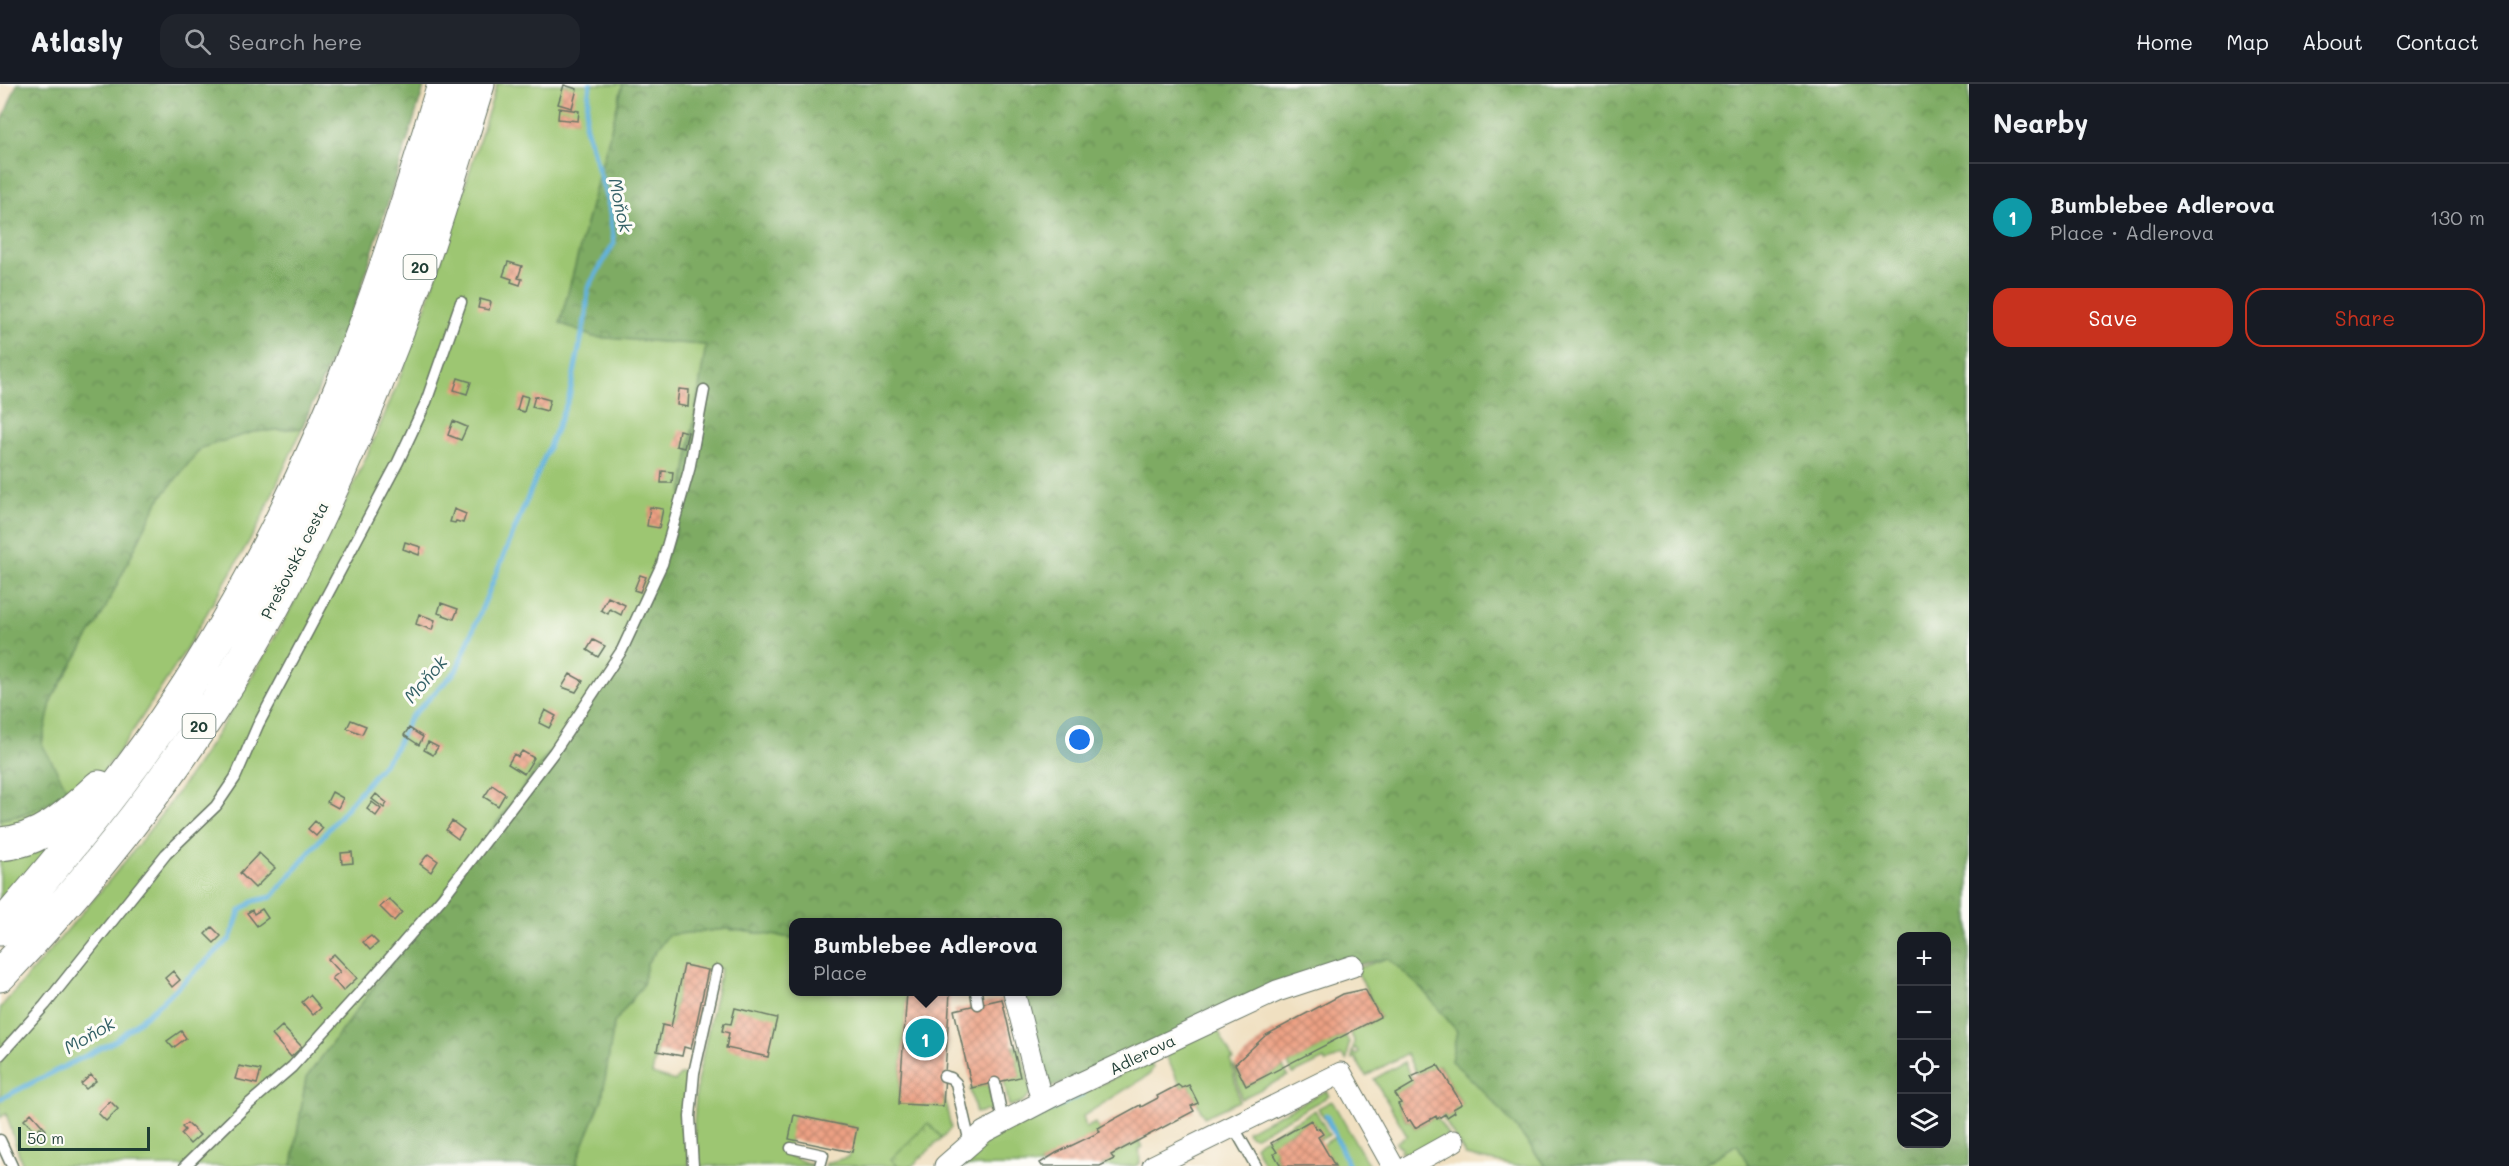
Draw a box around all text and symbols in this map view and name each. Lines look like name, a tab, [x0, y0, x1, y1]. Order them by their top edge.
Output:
search box	[160, 14, 580, 68]
text: Atlasly	[30, 23, 124, 59]
icon: search	[181, 25, 214, 58]
text: Search here	[229, 27, 362, 56]
text: Home	[2136, 28, 2193, 55]
text: Map	[2226, 28, 2269, 55]
text: About	[2302, 28, 2363, 55]
text: Contact	[2396, 28, 2479, 55]
text: Nearby	[1993, 106, 2088, 140]
water label: Moňok	[604, 175, 639, 235]
text: Bumblebee Adlerova	[2050, 190, 2275, 219]
text: 1	[2008, 204, 2017, 230]
text: 130 m	[2430, 204, 2485, 230]
text: Place · Adlerova	[2050, 219, 2214, 245]
road number: 20	[404, 255, 436, 279]
button: Save	[1993, 288, 2233, 347]
button: Share	[2245, 288, 2485, 347]
street label: Prešovská cesta	[255, 498, 333, 622]
water label: Moňok	[398, 650, 452, 708]
road number: 20	[182, 714, 216, 738]
your location	[1065, 725, 1094, 754]
popup	[789, 918, 1062, 996]
text: Bumblebee Adlerova	[813, 930, 1038, 959]
map controls	[1897, 932, 1951, 1148]
button: +	[1897, 932, 1951, 986]
text: Place	[813, 959, 867, 985]
button: −	[1897, 986, 1951, 1040]
water label: Moňok	[59, 1011, 119, 1059]
pin: 1	[906, 1016, 944, 1060]
street label: Adlerova	[1105, 1029, 1179, 1079]
button: locate	[1897, 1040, 1951, 1094]
button: layers	[1897, 1094, 1951, 1148]
scale bar	[18, 1124, 150, 1152]
text: 50 m	[27, 1127, 64, 1148]

